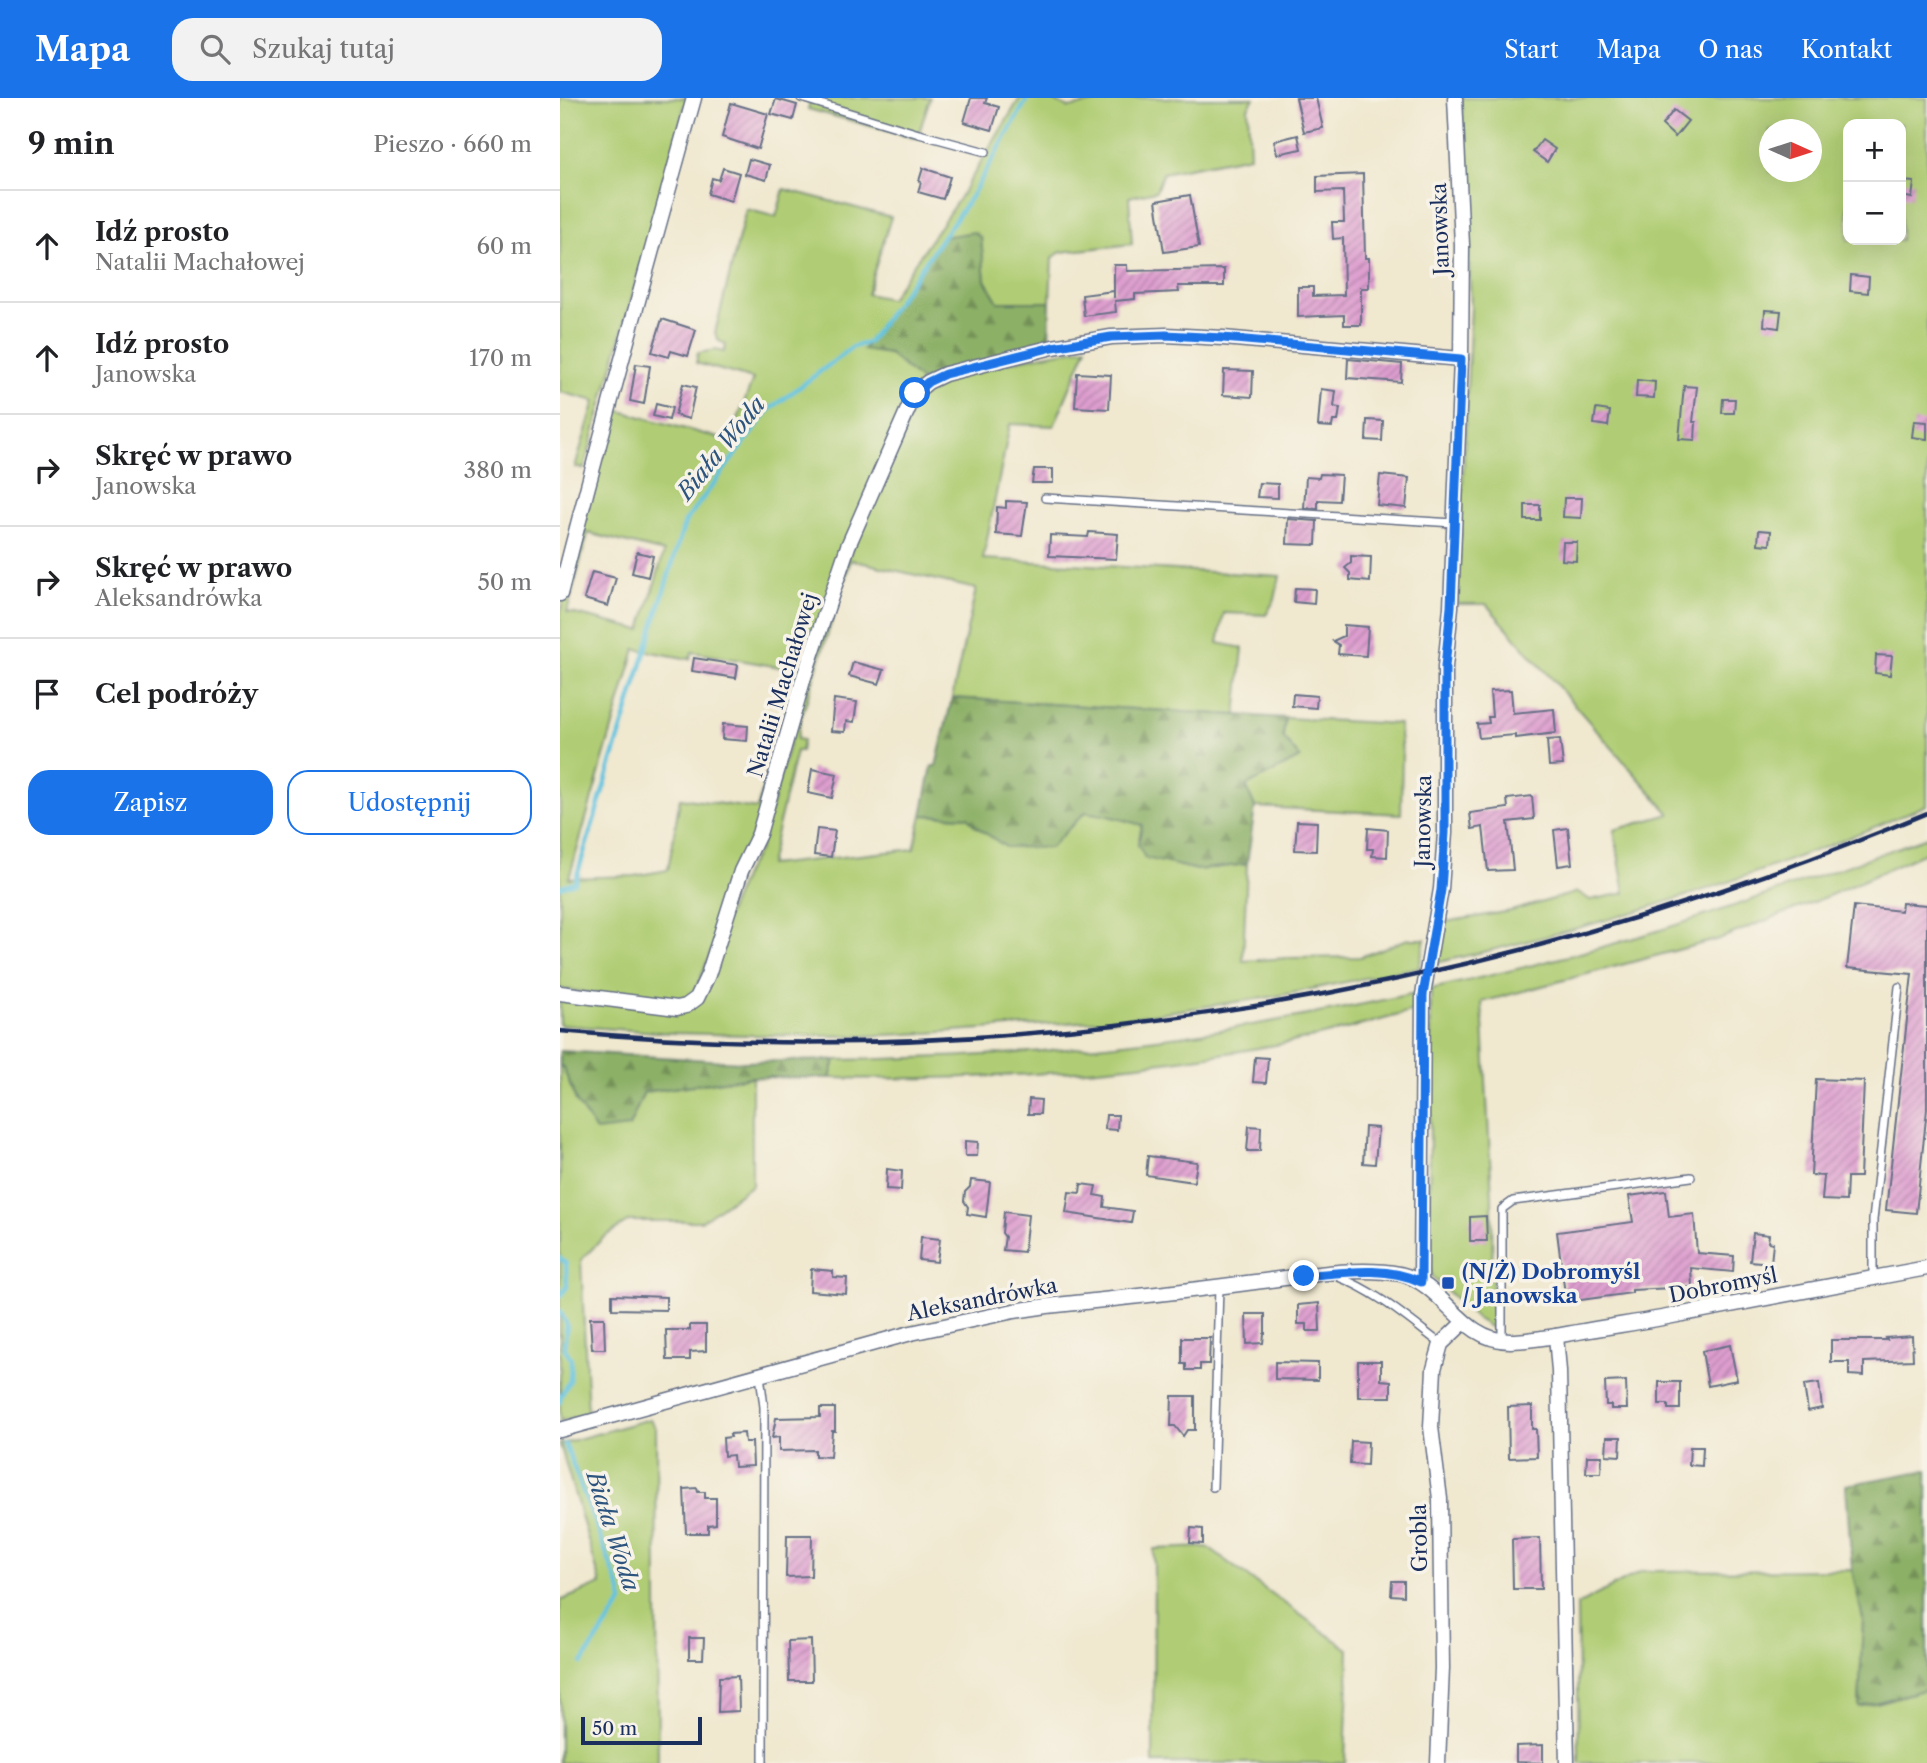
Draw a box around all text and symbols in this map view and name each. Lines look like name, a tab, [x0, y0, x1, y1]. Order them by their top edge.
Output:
search box	[172, 18, 662, 81]
text: Mapa	[35, 29, 130, 70]
icon: search	[196, 30, 234, 68]
text: Szukaj tutaj	[252, 33, 395, 65]
text: Start	[1504, 35, 1558, 64]
text: Mapa	[1596, 35, 1661, 64]
text: O nas	[1699, 35, 1763, 64]
text: Kontakt	[1801, 35, 1892, 64]
north arrow	[1759, 119, 1822, 182]
map controls	[1843, 119, 1906, 245]
button: +	[1843, 119, 1906, 182]
text: 9 min	[28, 125, 115, 162]
text: Pieszo · 660 m	[373, 130, 532, 158]
street label: Janowska	[1426, 181, 1454, 279]
button: −	[1843, 182, 1906, 245]
text: Idź prosto	[95, 216, 229, 248]
icon: ahead	[28, 227, 66, 265]
text: 60 m	[476, 232, 532, 260]
text: Natalii Machałowej	[95, 248, 305, 276]
text: Idź prosto	[95, 328, 229, 360]
icon: ahead	[28, 339, 66, 377]
text: 170 m	[469, 344, 532, 372]
text: Janowska	[95, 360, 196, 388]
route start	[899, 377, 930, 408]
water label: Biała Woda	[670, 391, 771, 507]
text: Skręć w prawo	[95, 440, 292, 472]
icon: right	[28, 451, 66, 489]
text: 380 m	[464, 456, 532, 484]
text: Janowska	[95, 472, 196, 500]
text: Skręć w prawo	[95, 552, 292, 584]
icon: right	[28, 563, 66, 601]
text: 50 m	[477, 568, 532, 596]
text: Aleksandrówka	[95, 584, 262, 612]
street label: Natalii Machałowej	[742, 590, 822, 780]
icon: arrive	[28, 675, 66, 713]
text: Cel podróży	[95, 678, 258, 710]
button: Zapisz	[28, 770, 273, 835]
button: Udostępnij	[287, 770, 532, 835]
street label: Janowska	[1410, 774, 1436, 870]
place label: (N/Ż) Dobromyśl / Janowska	[1462, 1259, 1640, 1308]
route end	[1288, 1260, 1319, 1291]
street label: Dobromyśl	[1667, 1262, 1779, 1308]
street label: Aleksandrówka	[904, 1272, 1060, 1326]
marker: (N/Ż) Dobromyśl / Janowska	[1440, 1275, 1456, 1291]
water label: Biała Woda	[580, 1465, 646, 1595]
street label: Grobla	[1406, 1503, 1432, 1572]
scale bar	[581, 1714, 702, 1746]
text: 50 m	[592, 1717, 637, 1740]

